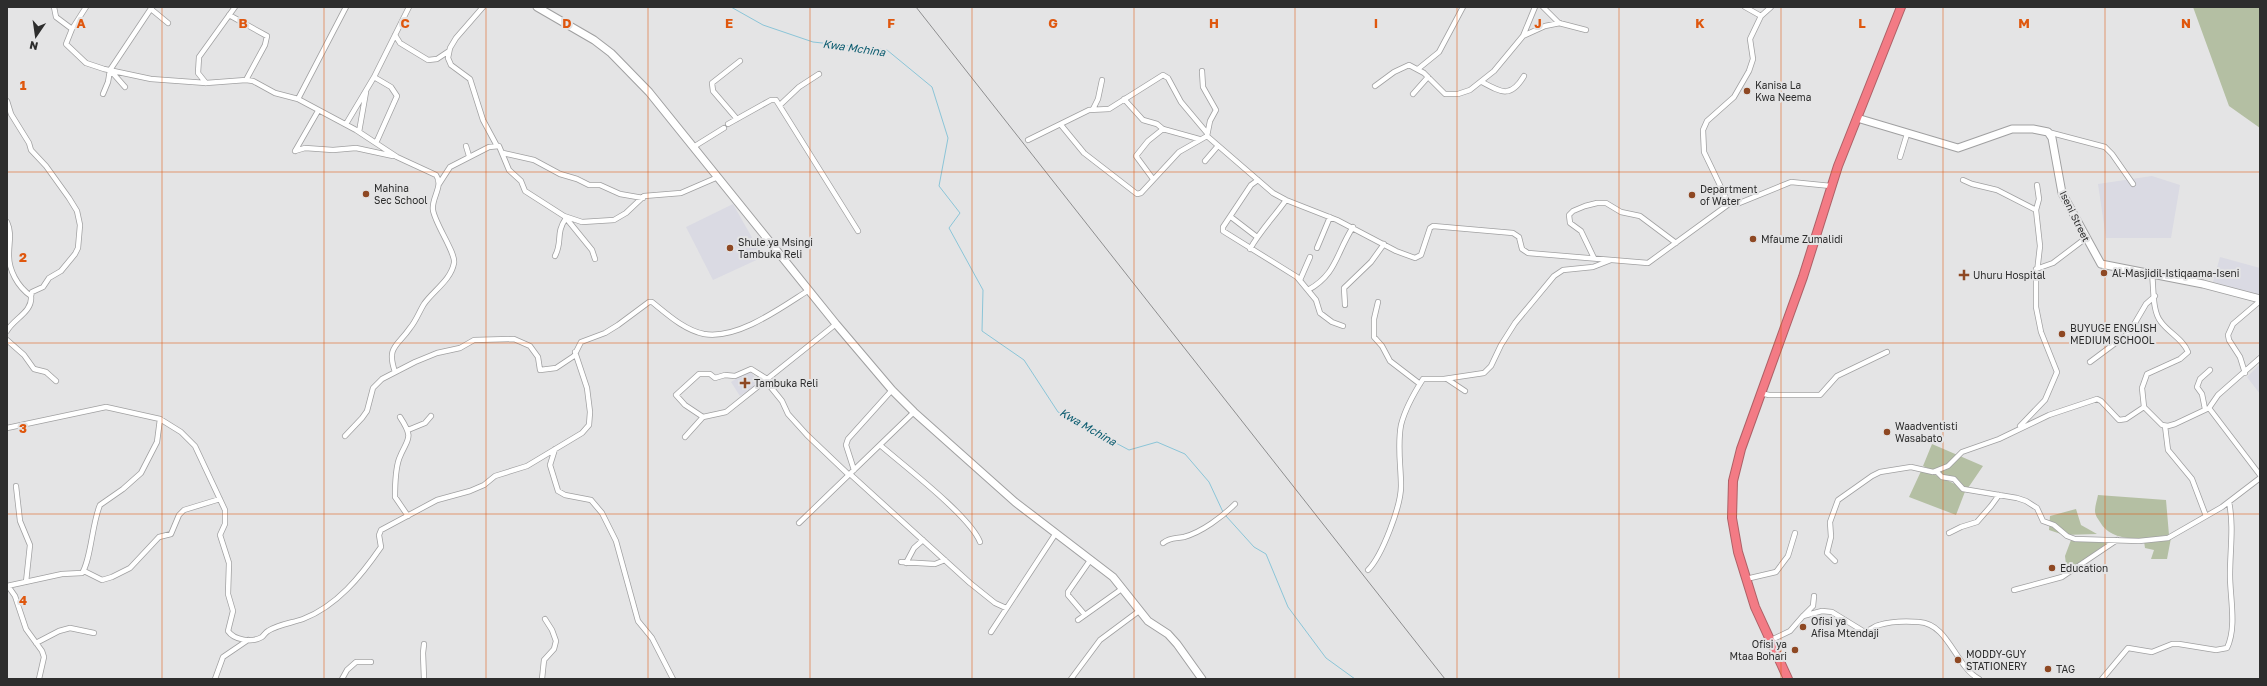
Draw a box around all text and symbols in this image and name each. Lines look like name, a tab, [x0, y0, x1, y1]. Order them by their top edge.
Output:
text: A	[76, 15, 86, 31]
text: B	[238, 15, 248, 31]
text: C	[400, 15, 410, 31]
text: D	[562, 15, 572, 31]
text: E	[725, 15, 733, 31]
text: F	[887, 15, 895, 31]
text: G	[1048, 15, 1058, 31]
text: H	[1209, 15, 1219, 31]
text: I	[1374, 15, 1378, 31]
text: J	[1534, 15, 1542, 31]
text: K	[1695, 15, 1705, 31]
text: L	[1858, 15, 1866, 31]
text: M	[2018, 15, 2030, 31]
text: N	[2181, 15, 2191, 31]
north arrow	[16, 16, 56, 56]
water label: Kwa Mchina	[822, 37, 887, 58]
text: N	[28, 39, 39, 54]
text: 1	[20, 77, 27, 93]
place label: Kanisa La Kwa Neema	[1755, 79, 1811, 103]
marker: Kanisa La Kwa Neema	[1742, 86, 1752, 96]
place label: Mahina Sec School	[374, 182, 427, 206]
place label: Department of Water	[1700, 183, 1757, 207]
marker: Mahina Sec School	[361, 189, 371, 199]
street label: Iseni Street	[2058, 189, 2092, 243]
marker: Department of Water	[1687, 190, 1697, 200]
place label: Mfaume Zumalidi	[1761, 233, 1843, 245]
marker: Mfaume Zumalidi	[1748, 234, 1758, 244]
place label: Shule ya Msingi Tambuka Reli	[738, 236, 813, 260]
marker: Shule ya Msingi Tambuka Reli	[725, 243, 735, 253]
text: 2	[19, 249, 27, 265]
place label: Al-Masjidil-Istiqaama-Iseni	[2112, 267, 2239, 279]
marker: Al-Masjidil-Istiqaama-Iseni	[2099, 268, 2109, 278]
marker: Uhuru Hospital	[1958, 269, 1970, 281]
place label: Uhuru Hospital	[1973, 269, 2046, 281]
place label: BUYUGE ENGLISH MEDIUM SCHOOL	[2070, 322, 2157, 346]
marker: BUYUGE ENGLISH MEDIUM SCHOOL	[2057, 329, 2067, 339]
marker: Tambuka Reli	[739, 377, 751, 389]
place label: Tambuka Reli	[754, 377, 818, 389]
water label: Kwa Mchina	[1058, 405, 1119, 448]
text: 3	[19, 420, 27, 436]
place label: Waadventisti Wasabato	[1895, 420, 1958, 444]
marker: Waadventisti Wasabato	[1882, 427, 1892, 437]
place label: Education	[2060, 562, 2108, 574]
marker: Education	[2047, 563, 2057, 573]
text: 4	[19, 592, 27, 608]
place label: Ofisi ya Afisa Mtendaji	[1811, 615, 1879, 639]
marker: Ofisi ya Afisa Mtendaji	[1798, 622, 1808, 632]
place label: Ofisi ya Mtaa Bohari	[1730, 638, 1787, 662]
marker: Ofisi ya Mtaa Bohari	[1790, 645, 1800, 655]
place label: MODDY-GUY STATIONERY	[1966, 648, 2028, 672]
marker: MODDY-GUY STATIONERY	[1953, 655, 1963, 665]
place label: TAG	[2056, 663, 2075, 675]
marker: TAG	[2043, 664, 2053, 674]

